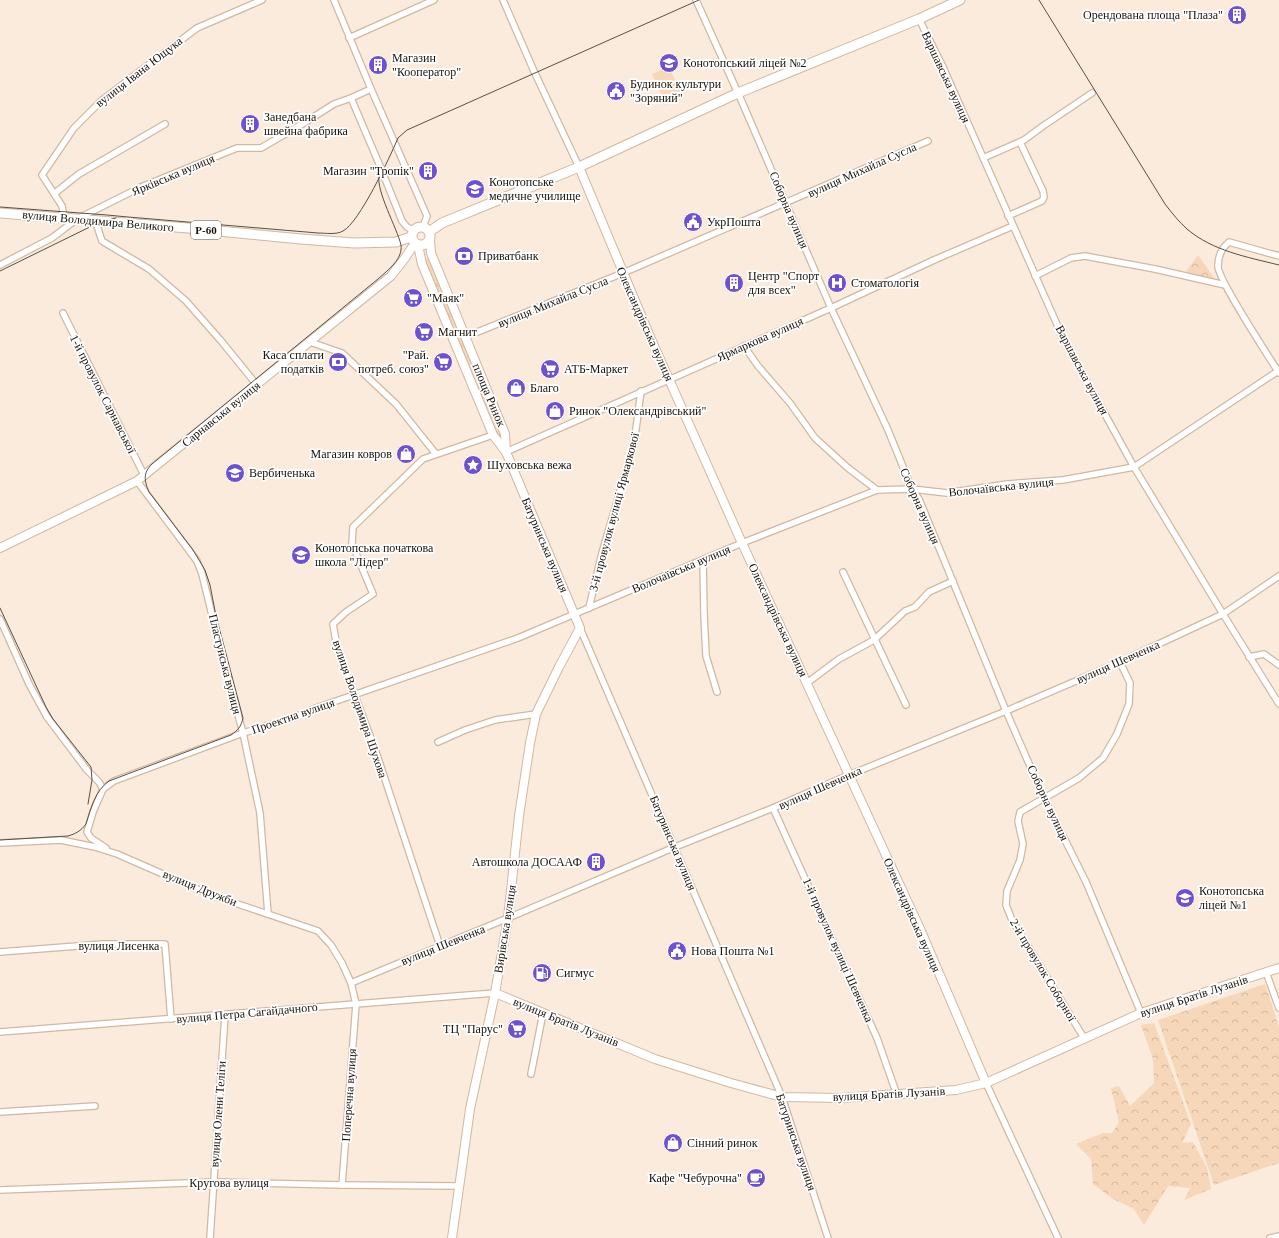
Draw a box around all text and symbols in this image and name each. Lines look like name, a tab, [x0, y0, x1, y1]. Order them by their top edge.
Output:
building icon: Орендована площа "Плаза"	[1226, 4, 1248, 26]
place label: Орендована площа "Плаза"	[1083, 8, 1223, 22]
street label: Варшавська вулиця	[919, 29, 974, 125]
street label: вулиця Івана Ющука	[93, 33, 186, 110]
place label: Магазин "Кооператор"	[392, 51, 461, 79]
school or university icon: Конотопський ліцей №2	[658, 52, 680, 74]
building icon: Магазин "Кооператор"	[367, 54, 389, 76]
place label: Конотопський ліцей №2	[683, 56, 807, 70]
place label: Будинок культури "Зоряний"	[630, 77, 722, 105]
public building icon: Будинок культури "Зоряний"	[605, 80, 627, 102]
place label: Занедбана швейна фабрика	[264, 110, 349, 138]
building icon: Занедбана швейна фабрика	[239, 113, 261, 135]
street label: вулиця Михайла Сусла	[806, 139, 919, 200]
street label: Ярківська вулиця	[129, 151, 217, 199]
building icon: Магазин "Тропік"	[417, 160, 439, 182]
place label: Магазин "Тропік"	[323, 164, 414, 178]
street label: Соборна вулиця	[767, 170, 812, 251]
place label: Конотопське медичне училище	[489, 175, 581, 203]
school or university icon: Конотопське медичне училище	[464, 178, 486, 200]
street label: вулиця Володимира Великого	[22, 207, 174, 235]
public building icon: УкрПошта	[682, 211, 704, 233]
place label: УкрПошта	[707, 215, 762, 229]
road number: Р-60	[191, 221, 221, 239]
bank icon: Приватбанк	[453, 245, 475, 267]
place label: Приватбанк	[478, 249, 539, 263]
street label: Олександрівська вулиця	[613, 265, 677, 384]
place label: Центр "Спорт для всех"	[748, 269, 820, 297]
building icon: Центр "Спорт для всех"	[723, 272, 745, 294]
hospital icon: Стоматологія	[826, 272, 848, 294]
street label: вулиця Михайла Сусла	[496, 273, 611, 330]
place label: Стоматологія	[851, 276, 919, 290]
supermarket icon: "Маяк"	[402, 287, 424, 309]
place label: "Маяк"	[427, 291, 464, 305]
street label: Ярмаркова вулиця	[715, 314, 806, 364]
supermarket icon: Магнит	[413, 321, 435, 343]
street label: Варшавська вулиця	[1052, 323, 1112, 418]
place label: Магнит	[438, 325, 478, 339]
street label: 1-й провулок Сарнавської	[67, 332, 139, 456]
place label: Каса сплати податків	[263, 348, 325, 376]
place label: "Рай. потреб. союз"	[358, 348, 429, 376]
bank icon: Каса сплати податків	[327, 351, 349, 373]
supermarket icon: "Рай. потреб. союз"	[432, 351, 454, 373]
supermarket icon: АТБ-Маркет	[539, 358, 561, 380]
street label: площа Ринок	[469, 361, 509, 429]
place label: АТБ-Маркет	[564, 362, 629, 376]
shop icon: Благо	[505, 377, 527, 399]
street label: Сарнавська вулиця	[179, 378, 263, 450]
place label: Благо	[530, 381, 559, 395]
shop icon: Ринок "Олександрівський"	[544, 400, 566, 422]
place label: Ринок "Олександрівський"	[569, 404, 706, 418]
street label: 3-й провулок вулиці Ярмаркової	[586, 430, 642, 593]
shop icon: Магазин ковров	[395, 443, 417, 465]
place label: Магазин ковров	[311, 447, 392, 461]
place icon: Шуховська вежа	[462, 454, 484, 476]
place label: Шуховська вежа	[487, 458, 572, 472]
school or university icon: Вербиченька	[224, 462, 246, 484]
place label: Вербиченька	[249, 466, 316, 480]
street label: Соборна вулиця	[897, 466, 943, 547]
street label: Волочаївська вулиця	[948, 474, 1055, 499]
street label: Батуринська вулиця	[519, 495, 571, 595]
place label: Конотопська початкова школа "Лідер"	[315, 541, 434, 569]
street label: Волочаївська вулиця	[630, 542, 733, 596]
school or university icon: Конотопська початкова школа "Лідер"	[290, 544, 312, 566]
street label: Олександрівська вулиця	[746, 561, 811, 679]
street label: Пластунська вулиця	[206, 612, 244, 716]
street label: вулиця Шевченка	[1074, 637, 1162, 687]
street label: вулиця Володимира Шухова	[330, 638, 390, 780]
street label: Проектна вулиця	[250, 695, 337, 737]
street label: вулиця Шевченка	[776, 763, 864, 813]
street label: Соборна вулиця	[1024, 763, 1072, 844]
street label: Батуринська вулиця	[647, 793, 699, 893]
building icon: Автошкола ДОСААФ	[585, 851, 607, 873]
place label: Автошкола ДОСААФ	[472, 855, 582, 869]
street label: Олександрівська вулиця	[880, 856, 944, 975]
street label: вулиця Дружби	[161, 867, 240, 909]
street label: 1-й провулок вулиці Шевченка	[800, 876, 877, 1025]
street label: Вирівська вулиця	[491, 883, 519, 974]
place label: Конотопська ліцей №1	[1199, 884, 1265, 912]
school or university icon: Конотопська ліцей №1	[1174, 887, 1196, 909]
street label: 2-й провулок Соборної	[1007, 916, 1080, 1024]
street label: вулиця Шевченка	[399, 921, 488, 968]
street label: вулиця Лисенка	[79, 939, 160, 953]
public building icon: Нова Пошта №1	[666, 940, 688, 962]
place label: Нова Пошта №1	[691, 944, 775, 958]
fuel station icon: Сигмус	[531, 962, 553, 984]
place label: Сигмус	[556, 966, 594, 980]
street label: вулиця Братів Лузанів	[1138, 972, 1250, 1020]
street label: вулиця Братів Лузанів	[511, 994, 621, 1050]
street label: вулиця Петра Сагайдачного	[176, 1000, 318, 1026]
supermarket icon: ТЦ "Парус"	[506, 1018, 528, 1040]
place label: ТЦ "Парус"	[443, 1022, 503, 1036]
street label: Поперечна вулиця	[339, 1047, 359, 1142]
street label: вулиця Олени Теліги	[207, 1060, 229, 1168]
street label: вулиця Братів Лузанів	[832, 1084, 946, 1104]
street label: Батуринська вулиця	[773, 1092, 819, 1193]
shop icon: Сінний ринок	[662, 1132, 684, 1154]
place label: Сінний ринок	[687, 1136, 758, 1150]
cafe icon: Кафе "Чебурочна"	[745, 1167, 767, 1189]
place label: Кафе "Чебурочна"	[649, 1171, 742, 1185]
street label: Кругова вулиця	[189, 1176, 269, 1190]

